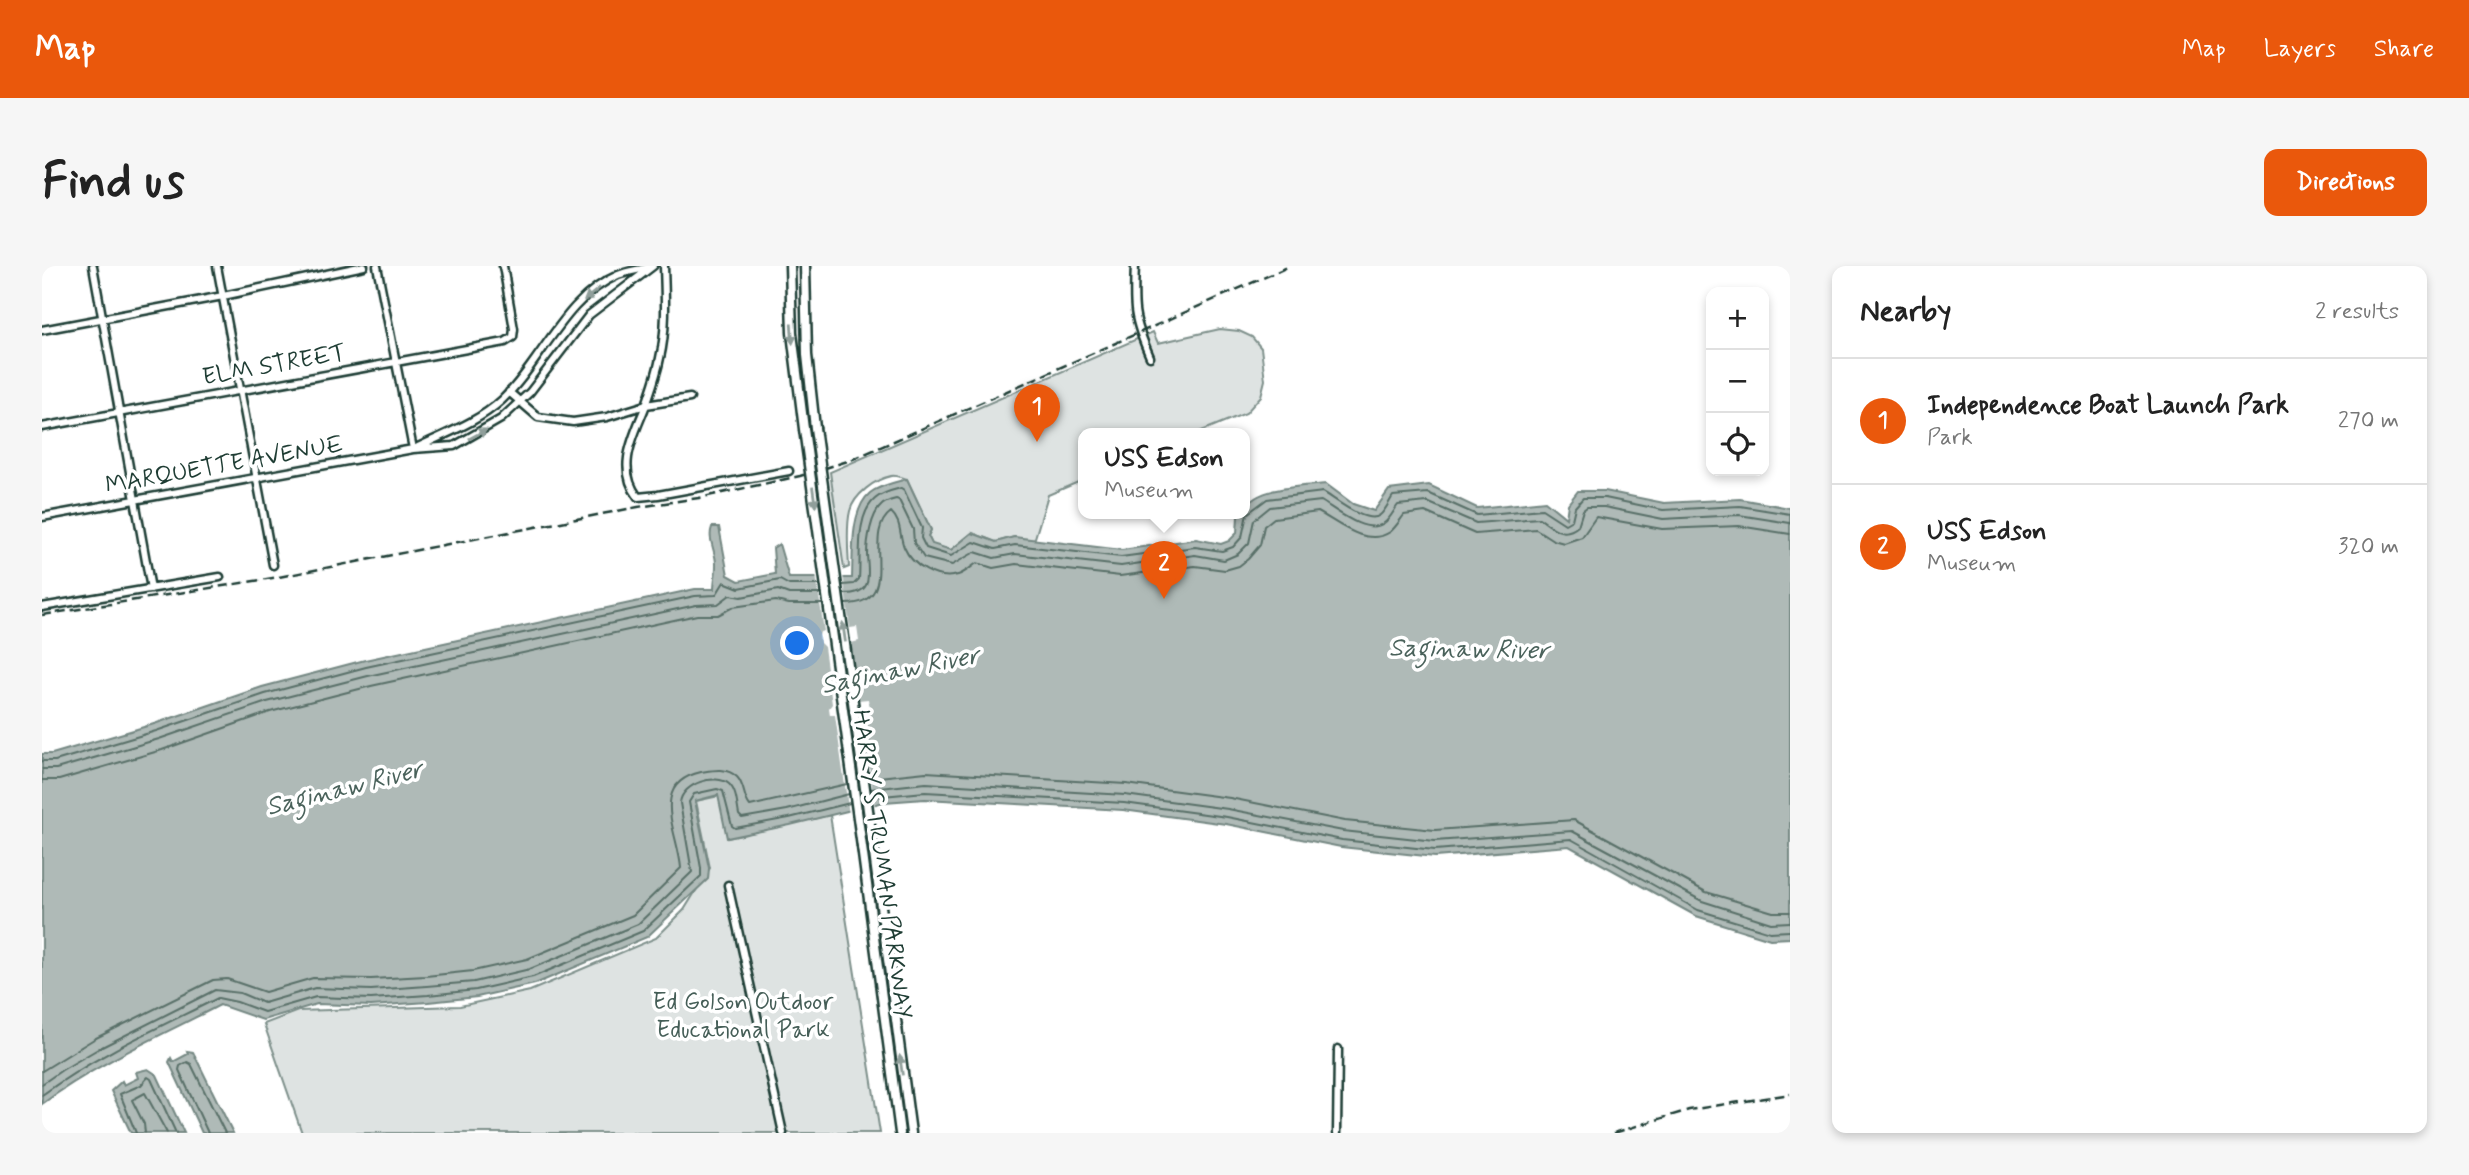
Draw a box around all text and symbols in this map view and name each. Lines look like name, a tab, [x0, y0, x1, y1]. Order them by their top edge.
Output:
text: Map	[35, 27, 95, 71]
text: Map	[2182, 34, 2226, 65]
text: Layers	[2264, 34, 2336, 65]
text: Share	[2374, 34, 2434, 65]
button: Directions	[2264, 149, 2427, 216]
text: Find us	[42, 150, 185, 215]
one-way arrow	[583, 286, 600, 301]
map controls	[1706, 287, 1769, 476]
button: +	[1706, 287, 1769, 350]
text: Nearby	[1860, 292, 1951, 331]
text: 2 results	[2315, 297, 2399, 327]
one-way arrow	[787, 323, 798, 345]
street label: ELM STREET	[200, 338, 349, 393]
button: −	[1706, 350, 1769, 413]
pin: 1	[1014, 384, 1060, 442]
text: Independence Boat Launch Park	[1927, 389, 2289, 423]
text: 1	[1878, 406, 1888, 436]
text: 270 m	[2338, 406, 2399, 436]
button: locate	[1706, 413, 1769, 476]
text: Park	[1927, 423, 1973, 453]
one-way arrow	[468, 428, 488, 439]
popup	[1078, 428, 1250, 519]
street label: MARQUETTE AVENUE	[103, 429, 346, 502]
text: USS Edson	[1104, 442, 1224, 476]
text: Museum	[1104, 476, 1194, 506]
one-way arrow	[808, 486, 819, 508]
text: USS Edson	[1927, 515, 2047, 549]
text: 2	[1877, 532, 1889, 562]
text: 320 m	[2338, 532, 2399, 562]
pin: 2	[1141, 541, 1187, 599]
text: Museum	[1927, 549, 2016, 579]
one-way arrow	[838, 621, 849, 643]
your location	[780, 626, 814, 660]
water label: Saginaw River	[1388, 632, 1552, 671]
water label: Saginaw River	[818, 638, 986, 706]
street label: HARRY S TRUMAN PARKWAY	[844, 708, 919, 1021]
water label: Saginaw River	[263, 752, 430, 828]
park label: Ed Golson Outdoor Educational Park	[653, 987, 834, 1046]
one-way arrow	[896, 1054, 907, 1076]

